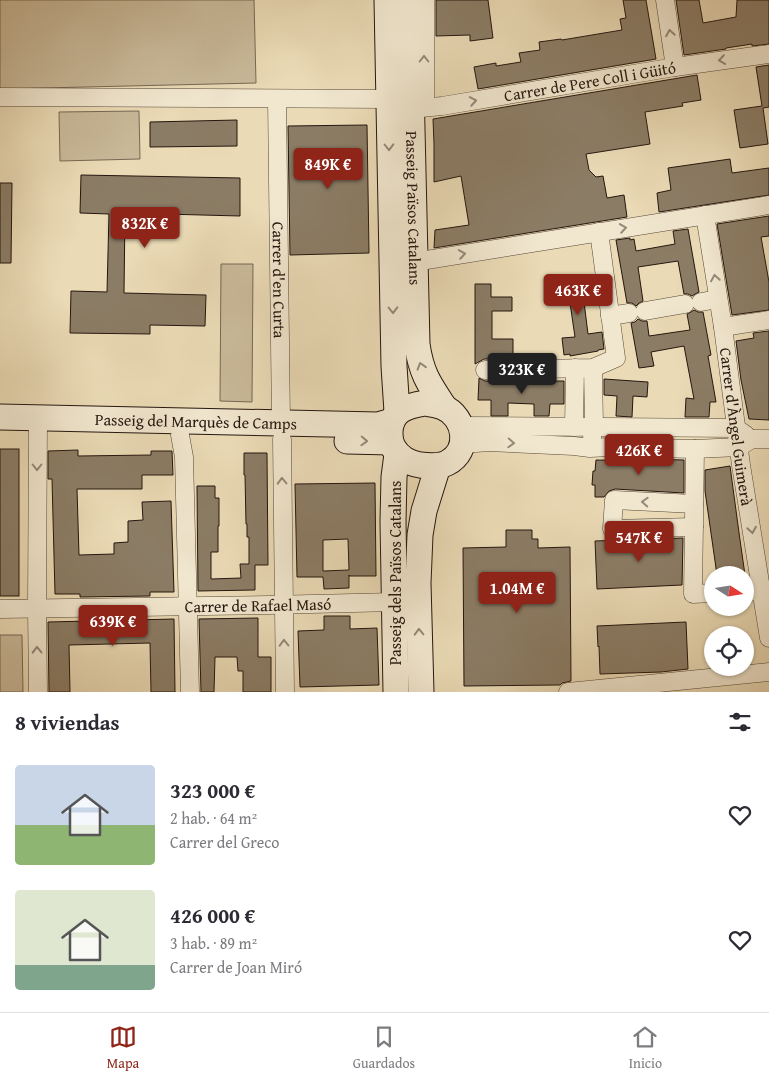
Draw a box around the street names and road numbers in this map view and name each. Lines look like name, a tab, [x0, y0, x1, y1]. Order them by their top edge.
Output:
street label: Carrer de Pere Coll i Güitó	[502, 55, 678, 107]
street label: Passeig Països Catalans	[400, 130, 428, 285]
street label: Carrer d'en Curta	[267, 221, 292, 339]
street label: Carrer d'Àngel Guimerà	[714, 346, 759, 508]
street label: Passeig del Marquès de Camps	[95, 407, 297, 435]
street label: Passeig dels Països Catalans	[383, 481, 407, 665]
street label: Carrer de Rafael Masó	[184, 592, 332, 618]

